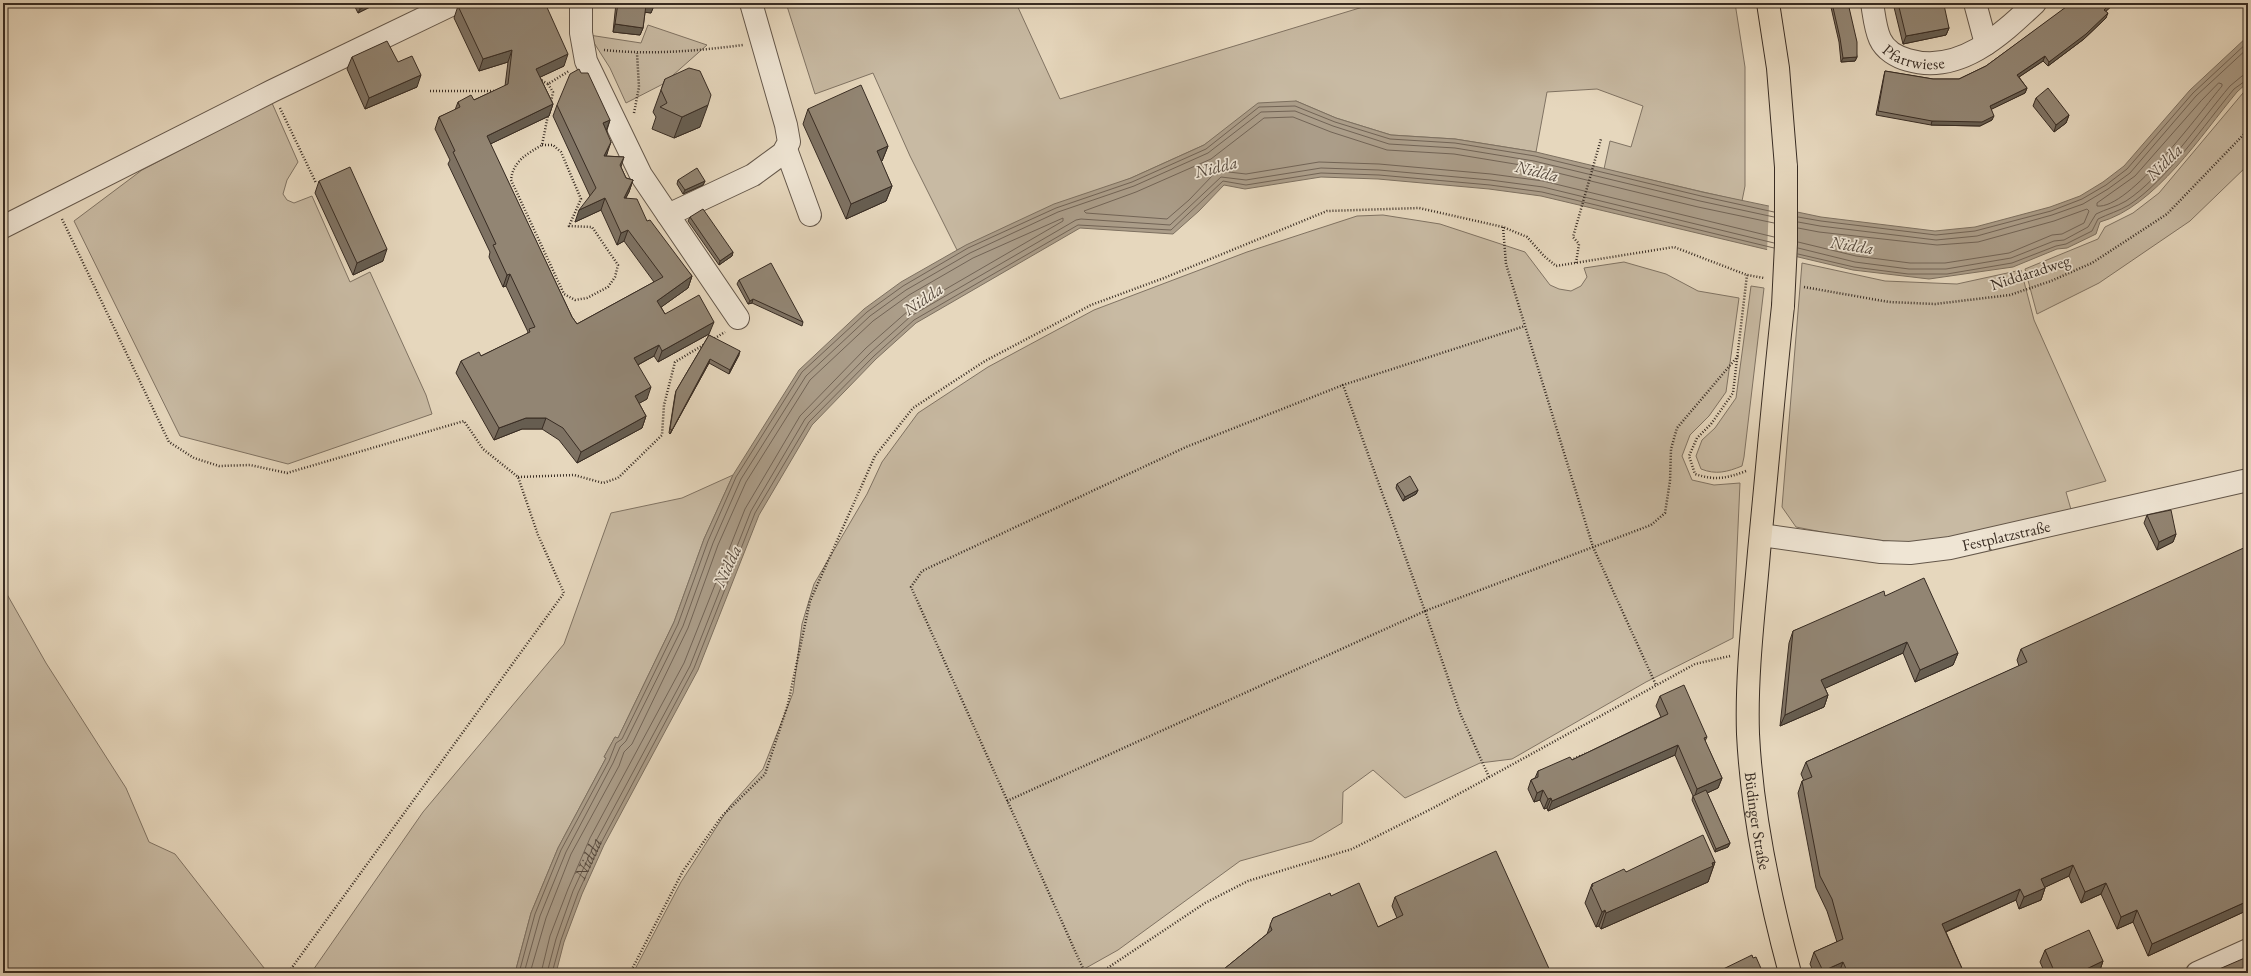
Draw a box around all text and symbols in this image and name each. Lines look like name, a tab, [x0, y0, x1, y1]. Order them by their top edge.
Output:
street label: Pfarrwiese	[1878, 39, 1946, 74]
water label: Nidda	[2140, 139, 2187, 186]
water label: Nidda	[1191, 151, 1240, 183]
water label: Nidda	[1512, 155, 1561, 187]
water label: Nidda	[1828, 231, 1875, 259]
street label: Niddaradweg	[1988, 249, 2074, 295]
water label: Nidda	[898, 278, 947, 321]
street label: Festplatzstraße	[1960, 515, 2052, 556]
water label: Nidda	[707, 542, 746, 591]
street label: Büdinger Straße	[1740, 771, 1775, 872]
water label: Nidda	[568, 834, 607, 884]

